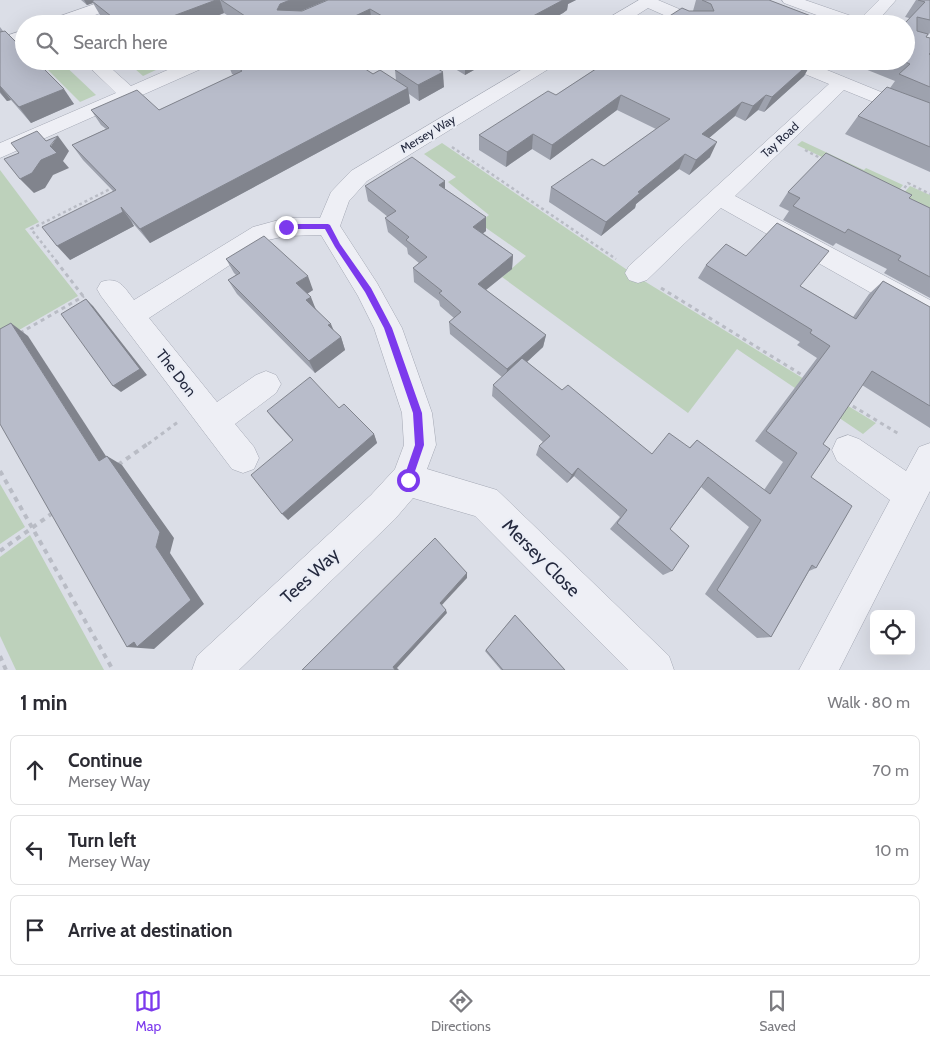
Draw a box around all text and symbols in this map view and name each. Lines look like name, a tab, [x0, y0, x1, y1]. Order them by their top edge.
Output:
search box	[15, 15, 915, 70]
icon: search	[33, 29, 61, 57]
text: Search here	[73, 31, 167, 54]
street label: Mersey Way	[397, 111, 458, 156]
street label: Tay Road	[758, 118, 802, 161]
route end	[275, 216, 298, 239]
street label: The Don	[152, 346, 200, 400]
route start	[397, 469, 420, 492]
street label: Mersey Close	[498, 515, 584, 601]
street label: Tees Way	[276, 543, 344, 609]
map controls	[870, 610, 915, 655]
button: locate	[870, 610, 915, 655]
text: 1 min	[20, 690, 67, 715]
text: Walk · 80 m	[827, 693, 910, 712]
text: Continue	[68, 749, 142, 772]
icon: ahead	[21, 756, 49, 784]
text: 70 m	[872, 761, 909, 780]
text: Mersey Way	[68, 772, 150, 791]
text: Turn left	[68, 829, 136, 852]
icon: left	[21, 836, 49, 864]
text: 10 m	[875, 841, 909, 860]
text: Mersey Way	[68, 852, 150, 871]
icon: arrive	[21, 916, 49, 944]
text: Arrive at destination	[68, 919, 232, 942]
tab: Map	[134, 987, 162, 1035]
tab: Directions	[431, 987, 491, 1035]
tab: Saved	[759, 987, 796, 1035]

